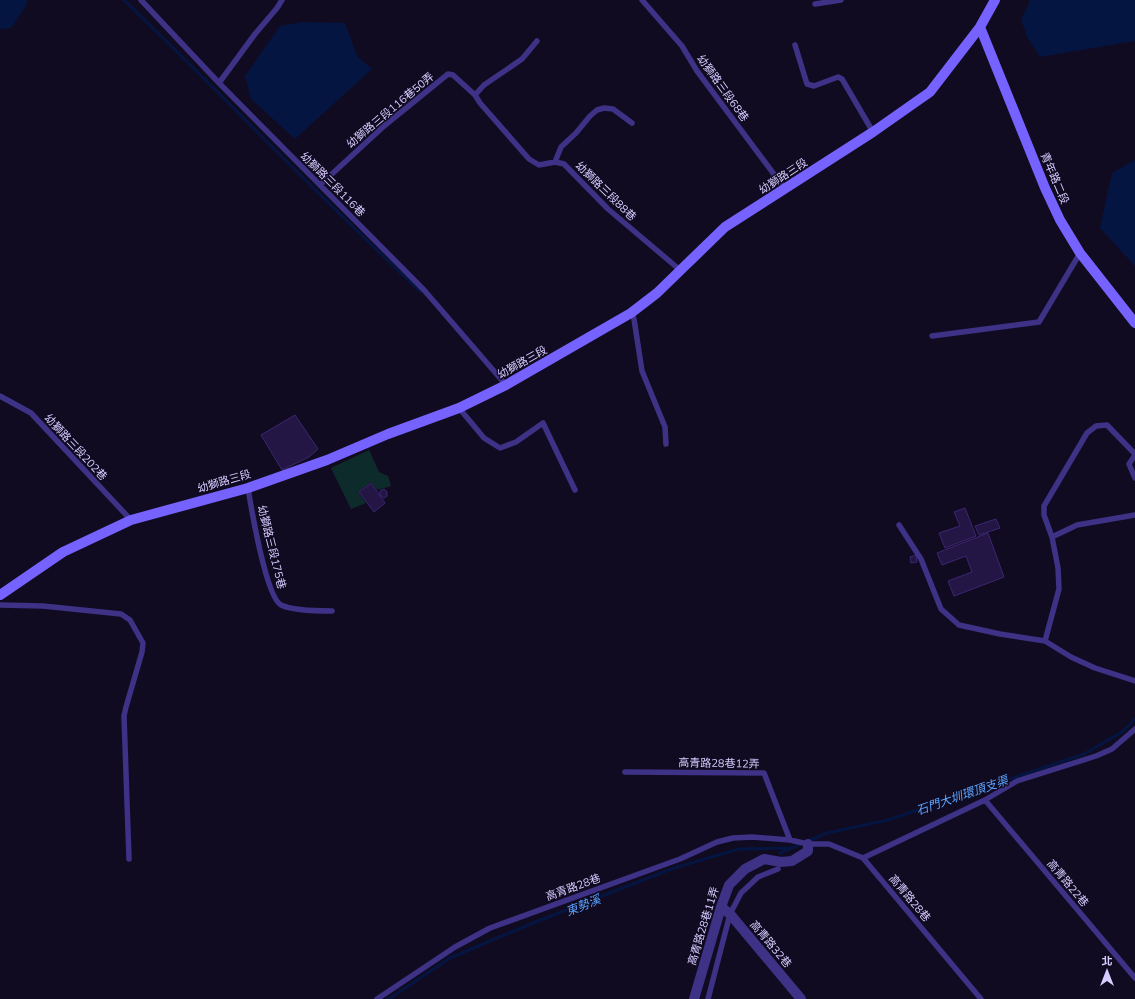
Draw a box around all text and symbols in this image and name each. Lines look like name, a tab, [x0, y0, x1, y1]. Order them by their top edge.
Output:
street label: 幼獅路三段68巷	[694, 52, 752, 124]
street label: 幼獅路三段116巷50弄	[343, 69, 437, 151]
street label: 幼獅路三段116巷	[298, 149, 368, 219]
street label: 青年路二段	[1038, 150, 1072, 206]
street label: 幼獅路三段	[756, 155, 810, 197]
street label: 幼獅路三段88巷	[573, 158, 639, 224]
street label: 幼獅路三段	[495, 343, 549, 381]
street label: 幼獅路三段202巷	[42, 411, 110, 483]
street label: 幼獅路三段	[196, 467, 252, 495]
street label: 幼獅路三段175巷	[255, 504, 289, 590]
street label: 高青路28巷12弄	[678, 755, 760, 771]
water label: 石門大圳環頂支渠	[914, 772, 1012, 818]
street label: 高青路22巷	[1044, 857, 1092, 909]
street label: 高青路28巷	[544, 871, 602, 903]
street label: 高青路28巷	[886, 872, 934, 924]
street label: 高青路28巷11弄	[684, 885, 722, 967]
water label: 東勢溪	[563, 891, 604, 919]
street label: 高青路32巷	[747, 918, 795, 970]
north arrow	[1087, 951, 1127, 991]
text: 北	[1102, 954, 1113, 968]

